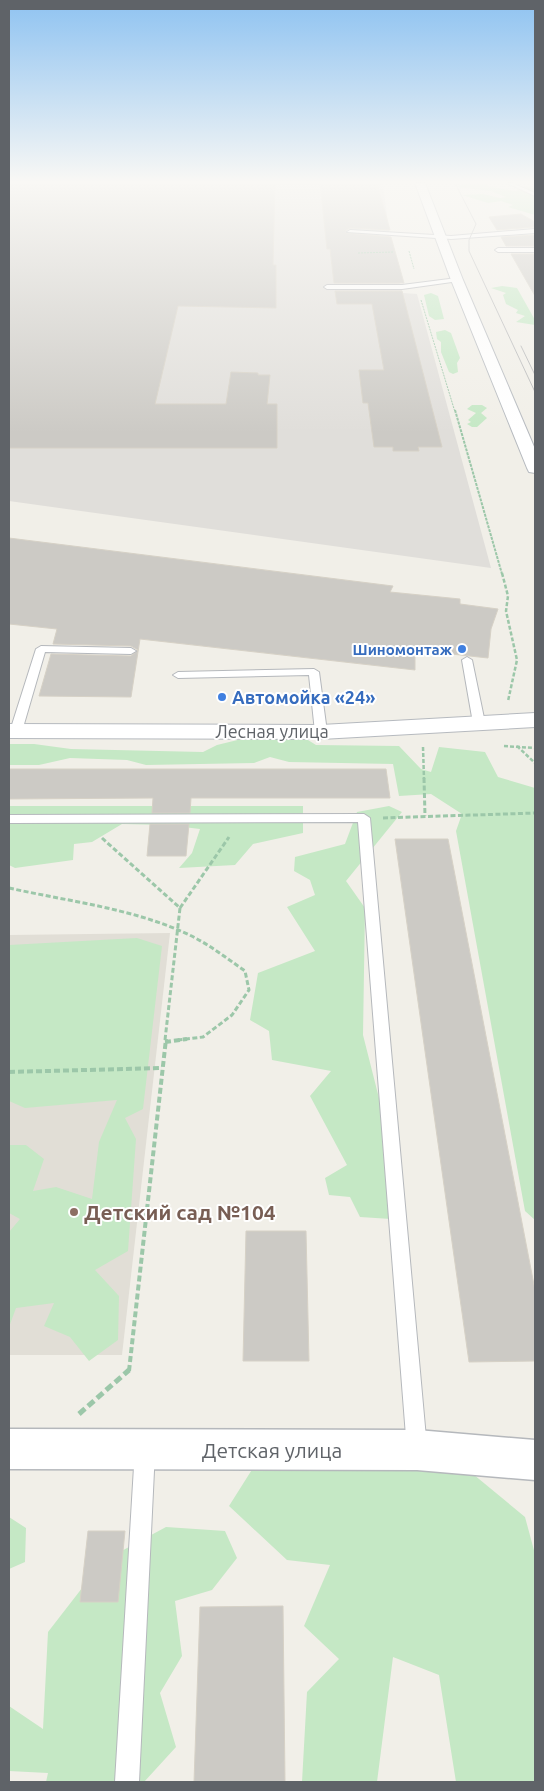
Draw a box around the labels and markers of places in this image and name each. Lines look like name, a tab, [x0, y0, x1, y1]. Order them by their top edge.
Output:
place label: Шиномонтаж	[353, 641, 453, 658]
marker: Шиномонтаж	[456, 643, 468, 655]
place label: Автомойка «24»	[232, 687, 375, 707]
marker: Автомойка «24»	[216, 691, 228, 703]
place label: Детский сад №104	[84, 1200, 276, 1224]
marker: Детский сад №104	[68, 1206, 80, 1218]

